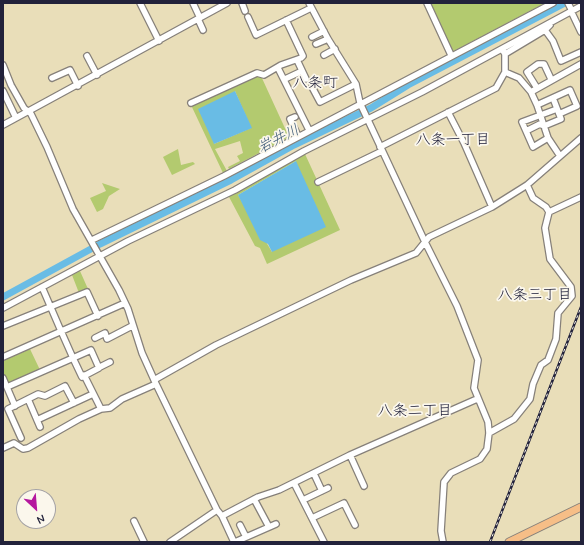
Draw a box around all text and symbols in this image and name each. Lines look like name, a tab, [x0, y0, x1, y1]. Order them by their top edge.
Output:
district label: 八条町	[293, 75, 337, 93]
water label: 岩井川	[255, 122, 303, 158]
district label: 八条一丁目	[416, 132, 490, 150]
district label: 八条三丁目	[498, 287, 572, 305]
district label: 八条二丁目	[378, 403, 452, 421]
north arrow	[16, 489, 56, 529]
text: N	[34, 511, 47, 527]

